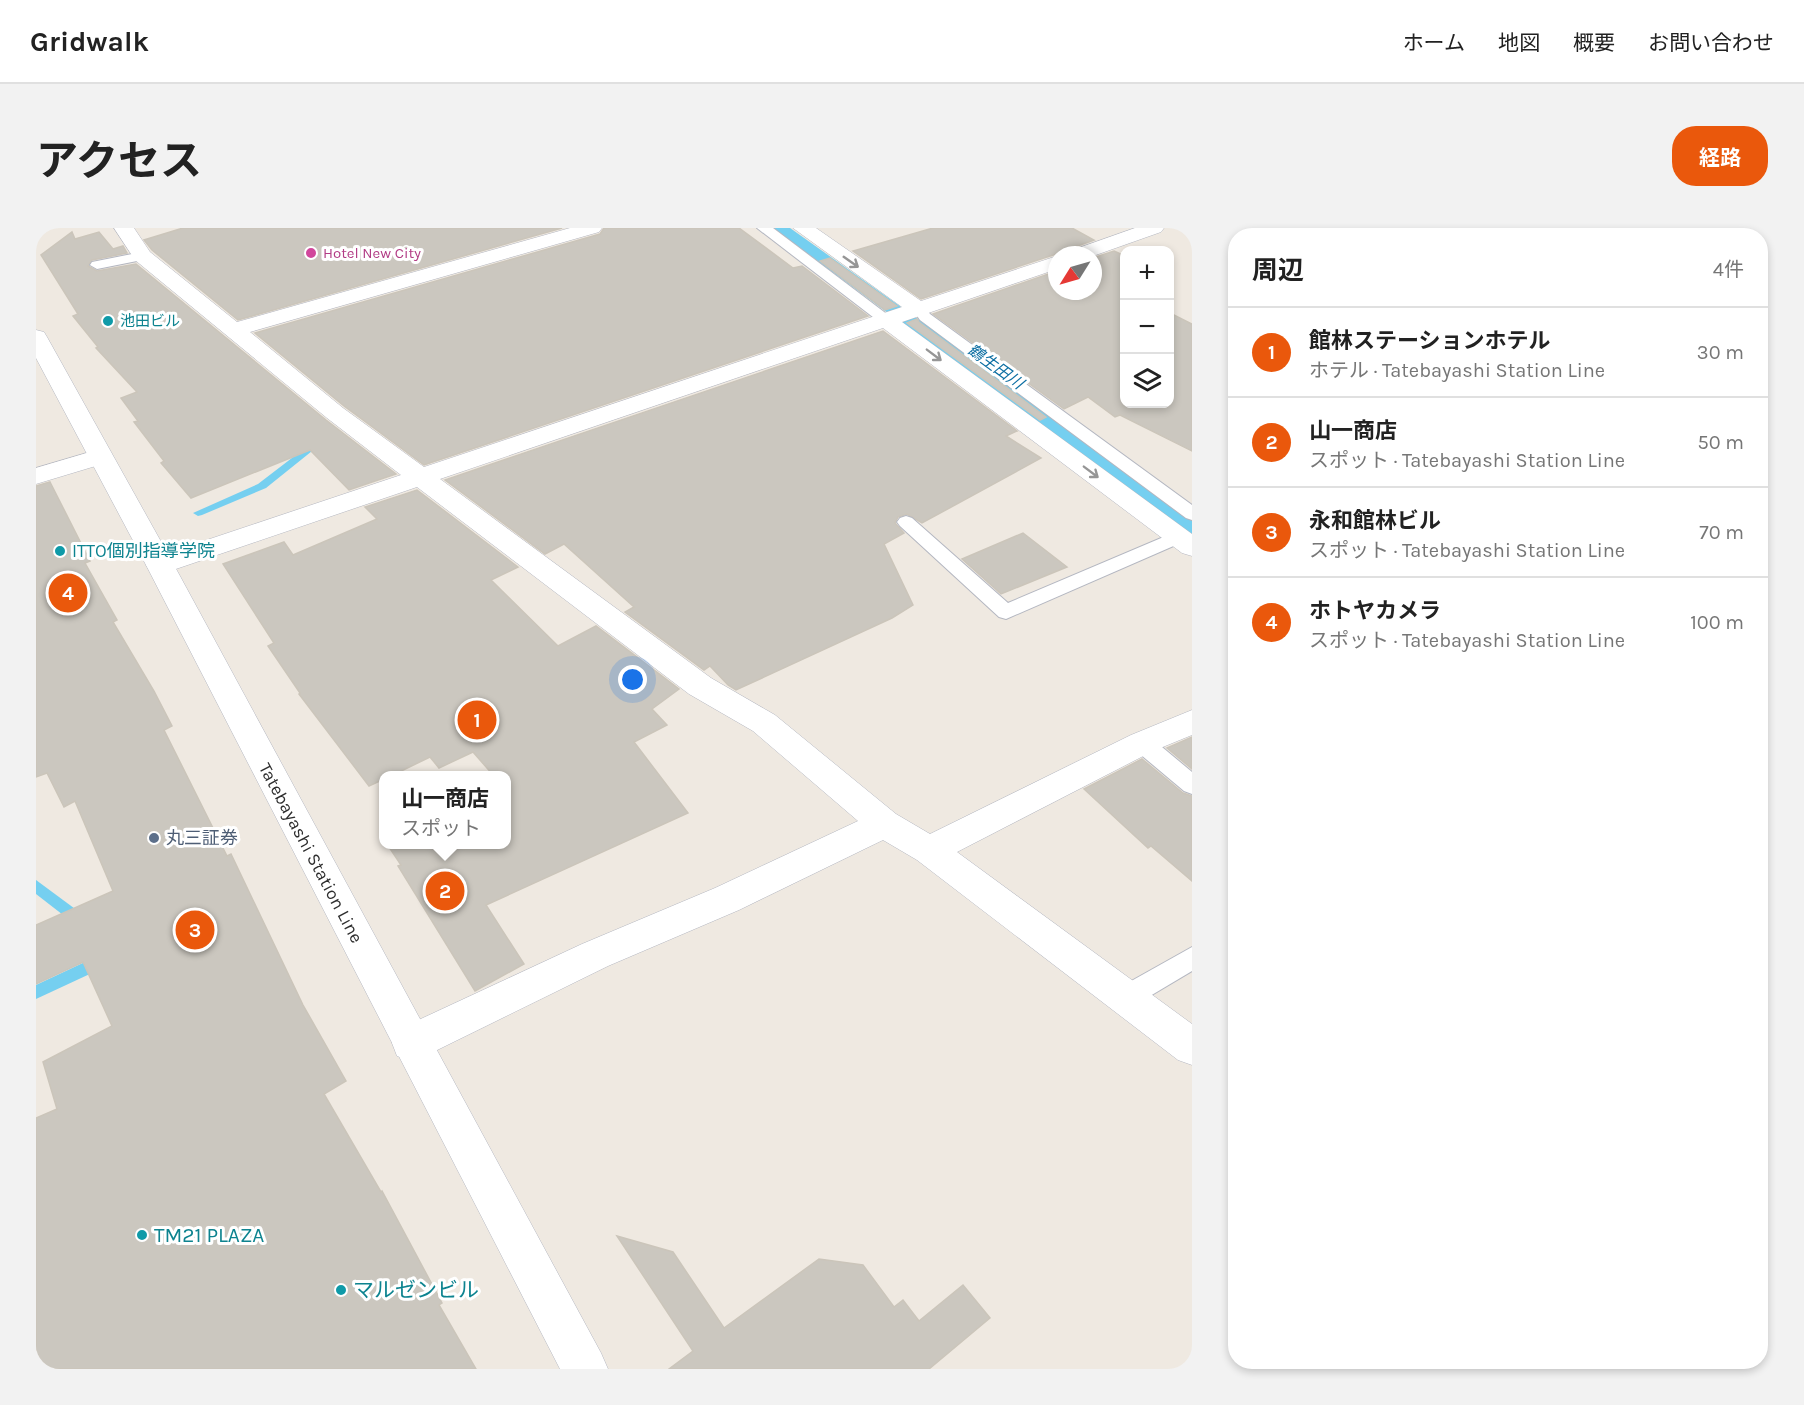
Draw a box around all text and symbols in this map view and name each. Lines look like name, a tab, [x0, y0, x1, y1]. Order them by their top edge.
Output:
text: Gridwalk	[30, 25, 149, 58]
text: ホーム	[1403, 31, 1465, 55]
text: 地図	[1498, 31, 1540, 55]
text: 概要	[1573, 31, 1615, 55]
text: お問い合わせ	[1648, 31, 1774, 55]
button: 経路	[1672, 126, 1768, 186]
text: アクセス	[36, 136, 202, 186]
place label: Hotel New City	[323, 244, 421, 262]
marker: Hotel New City	[304, 246, 318, 260]
north arrow	[1048, 246, 1102, 300]
map controls	[1120, 246, 1174, 408]
button: +	[1120, 246, 1174, 300]
text: 周辺	[1252, 255, 1304, 286]
one-way arrow	[843, 256, 859, 268]
text: 4件	[1713, 258, 1744, 281]
button: −	[1120, 300, 1174, 354]
place label: 池田ビル	[120, 312, 180, 330]
marker: 池田ビル	[101, 314, 115, 328]
text: 館林ステーションホテル	[1309, 328, 1551, 354]
water label: 鶴生田川	[964, 340, 1029, 394]
text: 1	[1268, 341, 1275, 364]
text: 30 m	[1697, 341, 1744, 364]
one-way arrow	[926, 349, 942, 361]
button: layers	[1120, 354, 1174, 408]
text: ホテル · Tatebayashi Station Line	[1309, 359, 1605, 382]
text: 山一商店	[1309, 418, 1397, 444]
text: 2	[1265, 431, 1278, 454]
text: 50 m	[1697, 431, 1744, 454]
text: スポット · Tatebayashi Station Line	[1309, 449, 1625, 472]
one-way arrow	[1082, 465, 1098, 478]
text: 永和館林ビル	[1309, 508, 1441, 534]
text: 3	[1265, 521, 1278, 544]
text: 70 m	[1699, 521, 1744, 544]
text: スポット · Tatebayashi Station Line	[1309, 539, 1625, 562]
place label: ITTO個別指導学院	[72, 540, 215, 562]
marker: ITTO個別指導学院	[53, 544, 67, 558]
pin: 4	[48, 570, 87, 616]
text: ホトヤカメラ	[1309, 598, 1441, 624]
text: 4	[1266, 611, 1277, 634]
text: 100 m	[1690, 611, 1744, 634]
text: スポット · Tatebayashi Station Line	[1309, 629, 1625, 652]
your location	[618, 665, 647, 694]
pin: 1	[458, 698, 496, 742]
street label: Tatebayashi Station Line	[254, 759, 368, 947]
popup	[379, 771, 511, 849]
text: 山一商店	[401, 786, 489, 812]
text: スポット	[401, 817, 481, 840]
place label: 丸三証券	[166, 827, 238, 849]
marker: 丸三証券	[147, 831, 161, 845]
pin: 2	[426, 868, 464, 914]
pin: 3	[176, 908, 214, 952]
place label: TM21 PLAZA	[154, 1223, 264, 1247]
marker: TM21 PLAZA	[135, 1228, 149, 1242]
place label: マルゼンビル	[353, 1278, 479, 1302]
marker: マルゼンビル	[334, 1283, 348, 1297]

